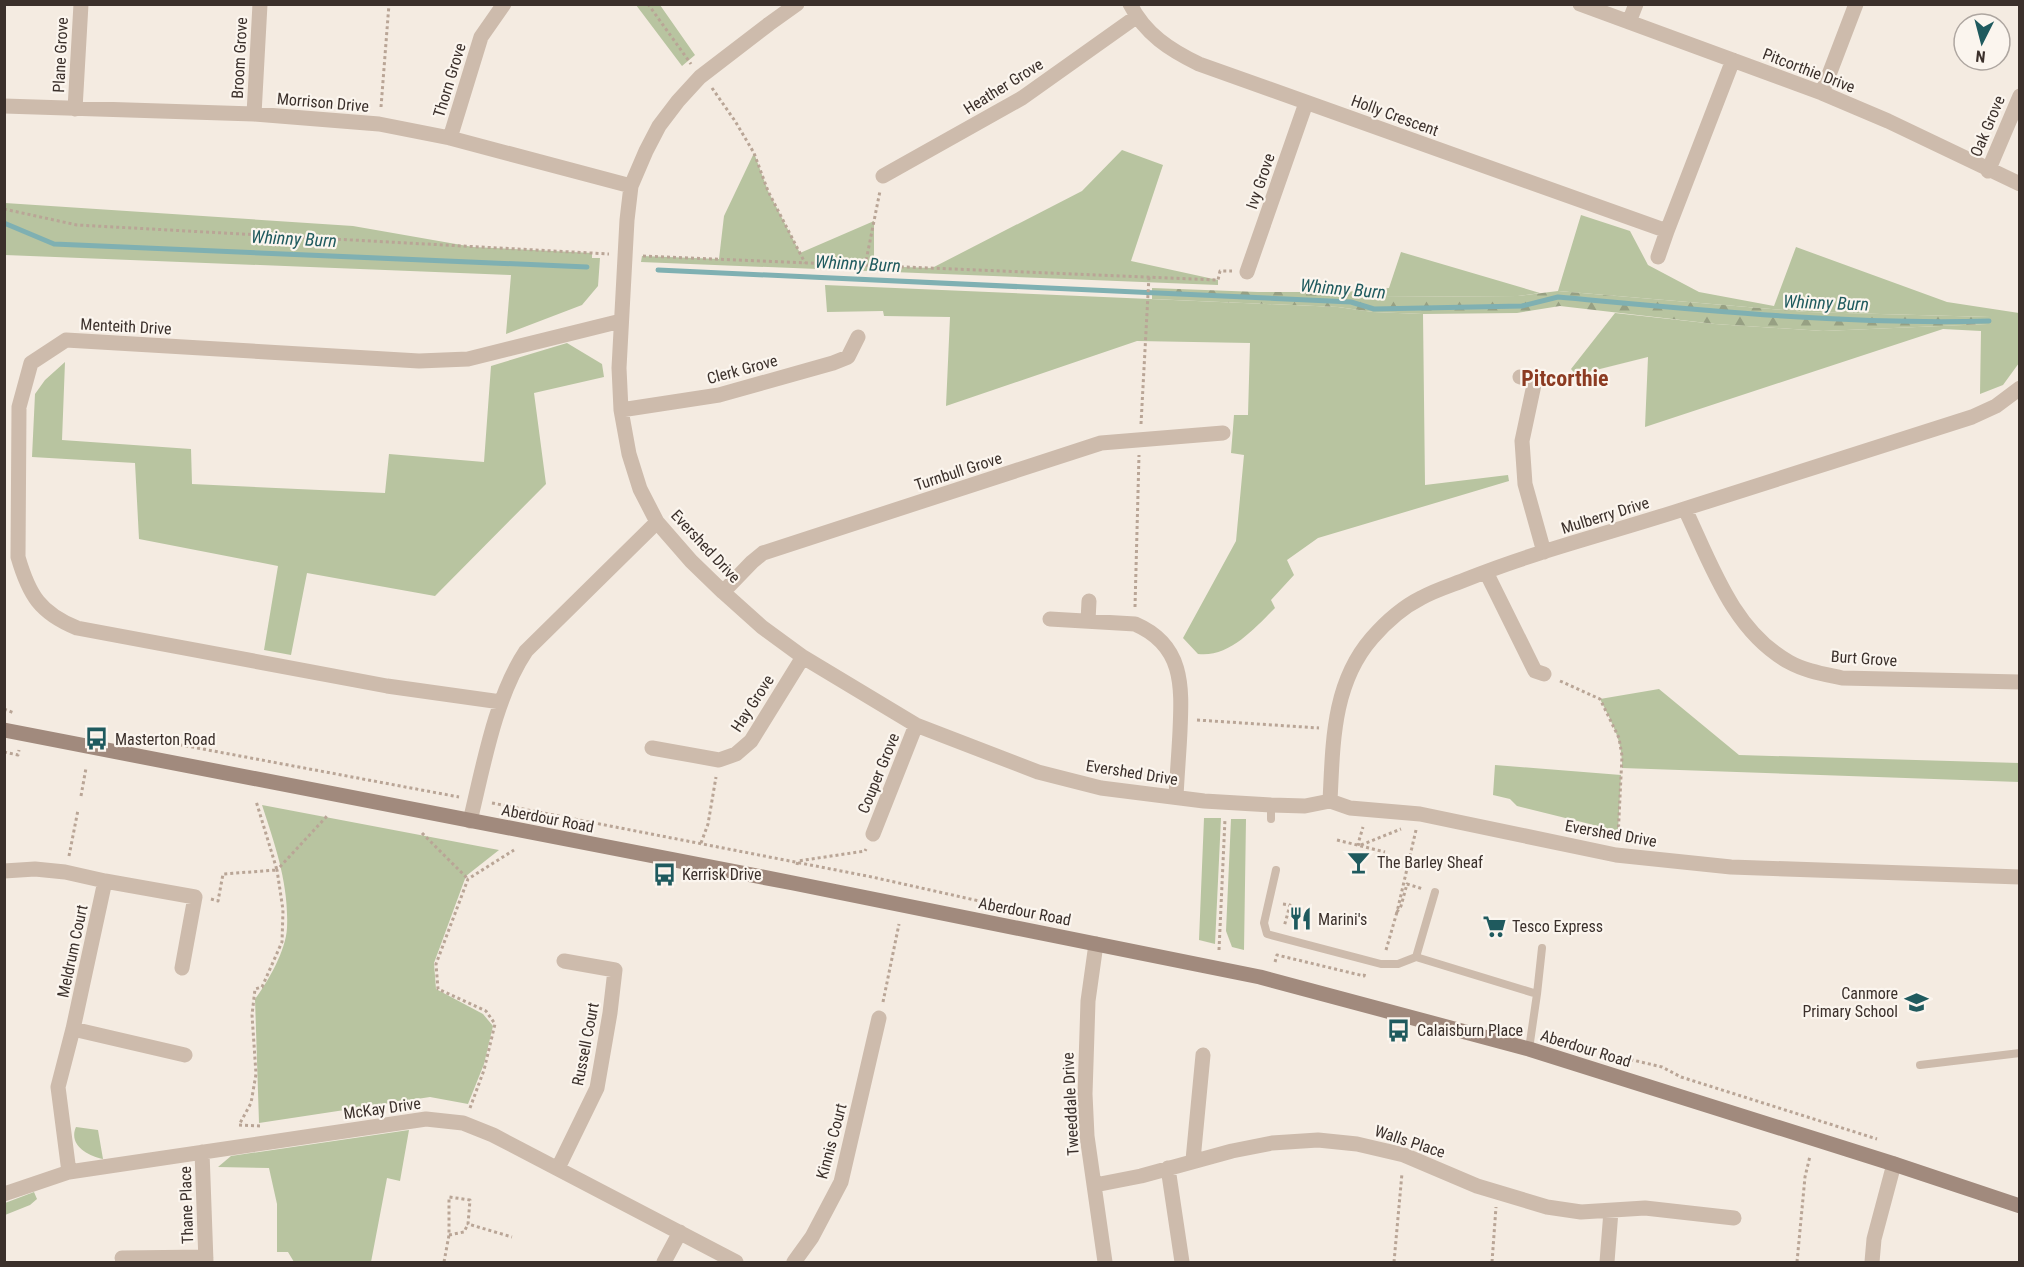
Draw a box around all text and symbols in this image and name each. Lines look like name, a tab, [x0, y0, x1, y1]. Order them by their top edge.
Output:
north arrow	[1952, 12, 2012, 72]
street label: Plane Grove	[49, 17, 72, 93]
street label: Broom Grove	[228, 17, 251, 99]
street label: Thorn Grove	[429, 41, 470, 120]
street label: Pitcorthie Drive	[1760, 44, 1858, 97]
text: N	[1975, 46, 1986, 66]
street label: Heather Grove	[960, 55, 1046, 118]
street label: Morrison Drive	[276, 89, 370, 116]
street label: Holly Crescent	[1349, 91, 1441, 140]
street label: Oak Grove	[1966, 93, 2009, 160]
street label: Ivy Grove	[1242, 151, 1279, 211]
water label: Whinny Burn	[251, 226, 337, 251]
water label: Whinny Burn	[815, 251, 901, 276]
water label: Whinny Burn	[1299, 274, 1387, 303]
water label: Whinny Burn	[1783, 291, 1869, 314]
street label: Menteith Drive	[80, 315, 172, 338]
street label: Clerk Grove	[705, 351, 780, 388]
district label: Pitcorthie	[1521, 366, 1609, 391]
street label: Turnbull Grove	[912, 448, 1004, 495]
street label: Mulberry Drive	[1559, 493, 1651, 538]
street label: Evershed Drive	[667, 506, 744, 587]
street label: Burt Grove	[1830, 647, 1898, 670]
street label: Hay Grove	[727, 671, 778, 735]
bus stop icon: Masterton Road	[84, 726, 110, 752]
place label: Masterton Road	[115, 730, 216, 749]
street label: Couper Grove	[854, 730, 903, 816]
street label: Evershed Drive	[1085, 756, 1179, 789]
street label: Aberdour Road	[500, 800, 596, 837]
street label: Evershed Drive	[1564, 816, 1658, 851]
bar icon: The Barley Sheaf	[1346, 849, 1372, 875]
place label: The Barley Sheaf	[1377, 853, 1483, 872]
bus stop icon: Kerrisk Drive	[651, 861, 677, 887]
place label: Kerrisk Drive	[682, 865, 762, 884]
street label: Aberdour Road	[977, 893, 1073, 930]
street label: Meldrum Court	[53, 903, 92, 999]
restaurant icon: Marini's	[1287, 906, 1313, 932]
place label: Marini's	[1318, 910, 1367, 929]
supermarket icon: Tesco Express	[1481, 913, 1507, 939]
place label: Tesco Express	[1512, 917, 1603, 936]
place label: Canmore Primary School	[1802, 984, 1898, 1021]
school or university icon: Canmore Primary School	[1903, 989, 1929, 1015]
street label: Russell Court	[568, 1001, 603, 1087]
bus stop icon: Calaisburn Place	[1386, 1017, 1412, 1043]
place label: Calaisburn Place	[1417, 1021, 1523, 1040]
street label: Aberdour Road	[1538, 1026, 1633, 1071]
street label: Tweeddale Drive	[1058, 1052, 1083, 1156]
street label: McKay Drive	[342, 1094, 422, 1123]
street label: Kinnis Court	[812, 1101, 851, 1181]
street label: Walls Place	[1372, 1121, 1447, 1162]
street label: Thane Place	[176, 1166, 197, 1244]

